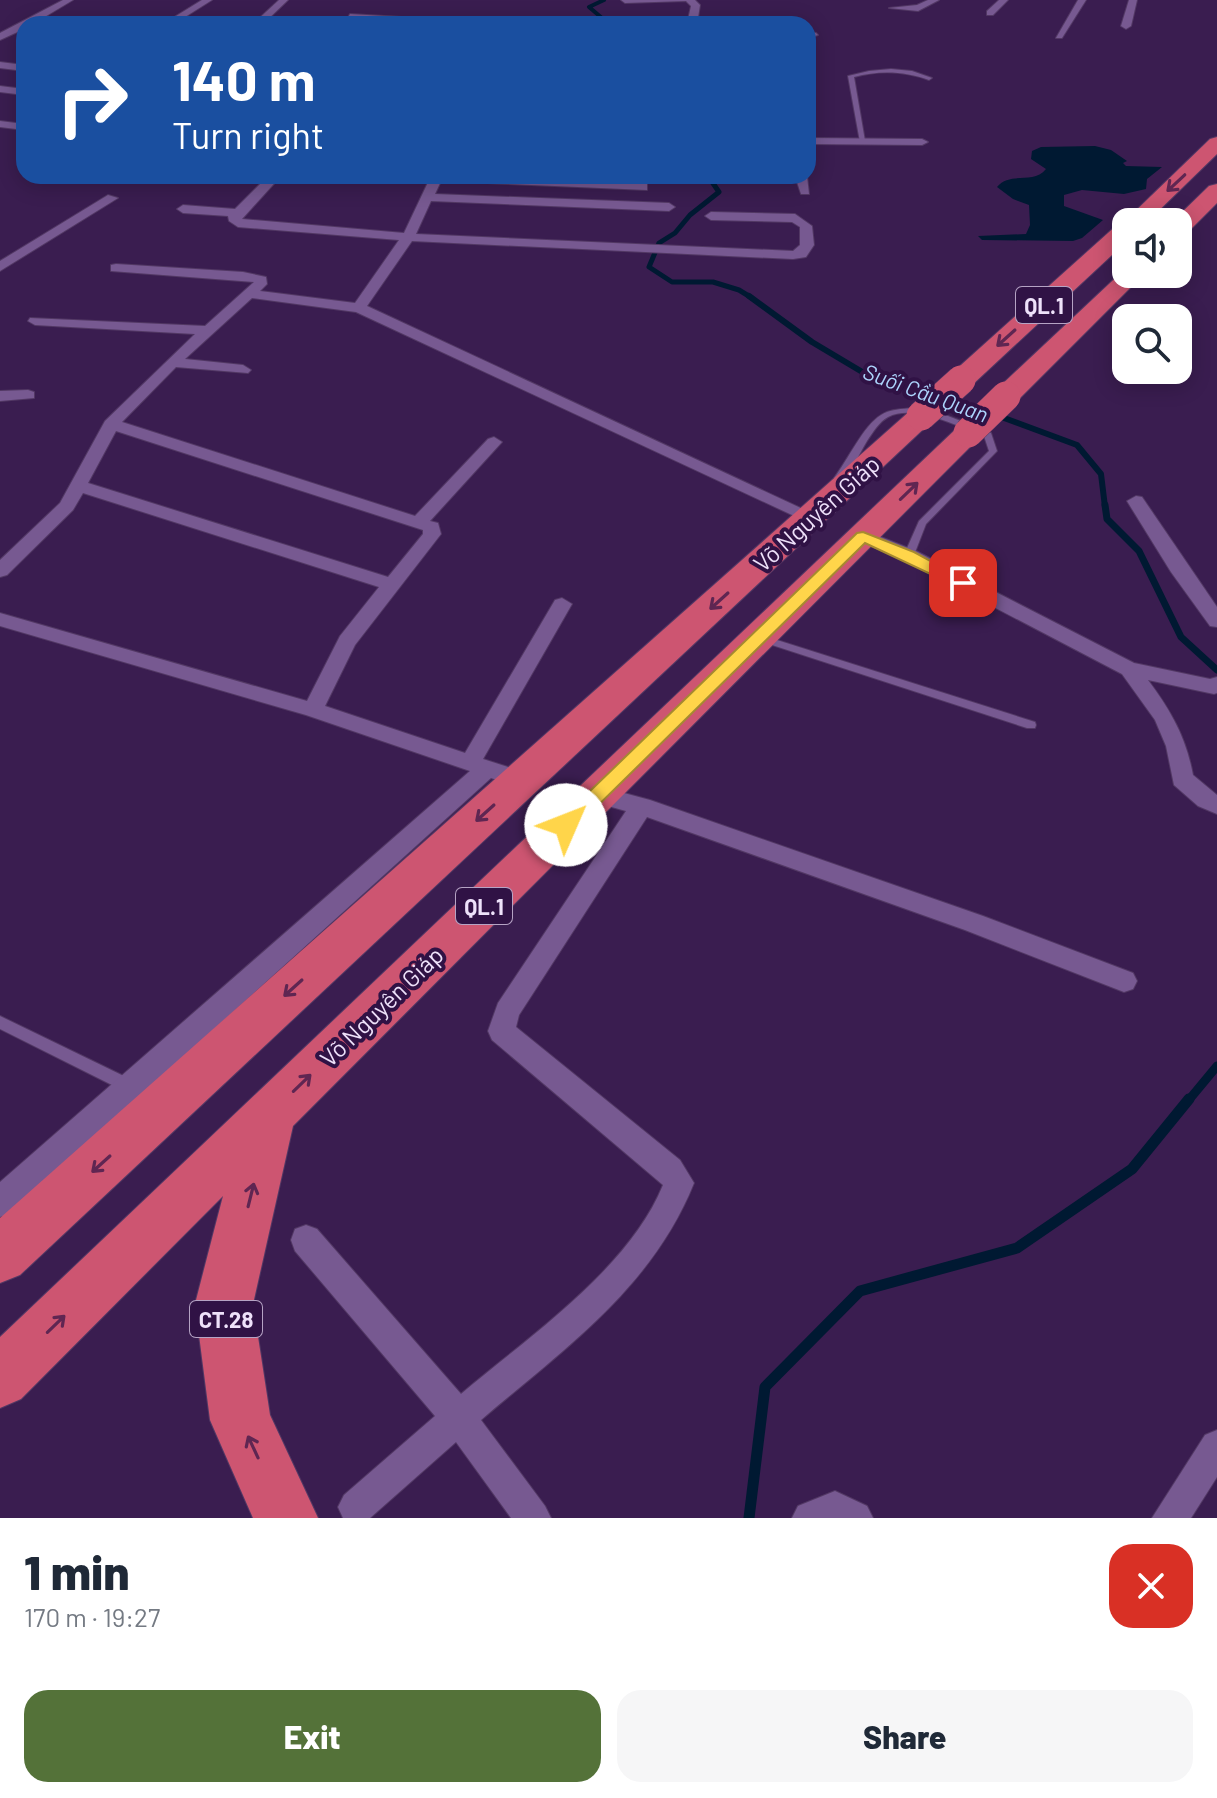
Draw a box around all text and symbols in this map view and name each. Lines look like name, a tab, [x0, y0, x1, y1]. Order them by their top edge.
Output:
text: 140 m	[172, 45, 316, 112]
icon: right	[40, 48, 144, 152]
text: Turn right	[172, 113, 324, 156]
one-way arrow	[1166, 174, 1186, 193]
map controls	[1112, 208, 1192, 384]
button: sound	[1112, 208, 1192, 288]
road number: QL.1	[1016, 287, 1072, 323]
button: search	[1112, 304, 1192, 384]
one-way arrow	[997, 329, 1017, 347]
water label: Suối Cầu Quan	[860, 357, 992, 427]
street label: Võ Nguyên Giáp	[747, 449, 885, 577]
one-way arrow	[899, 482, 918, 501]
pin	[929, 549, 997, 617]
icon: arrive	[941, 561, 985, 605]
one-way arrow	[709, 591, 729, 610]
position arrow	[524, 783, 608, 867]
one-way arrow	[476, 804, 496, 822]
road number: QL.1	[456, 888, 512, 924]
street label: Võ Nguyên Giáp	[313, 940, 449, 1072]
one-way arrow	[283, 979, 303, 998]
one-way arrow	[292, 1074, 312, 1093]
one-way arrow	[91, 1154, 111, 1173]
one-way arrow	[244, 1182, 259, 1208]
road number: CT.28	[190, 1301, 262, 1337]
one-way arrow	[46, 1314, 66, 1333]
one-way arrow	[245, 1436, 260, 1460]
text: 1 min	[24, 1542, 130, 1600]
button: close	[1109, 1544, 1193, 1628]
text: 170 m · 19:27	[24, 1601, 160, 1632]
button: Exit	[24, 1690, 601, 1782]
button: Share	[617, 1690, 1193, 1782]

